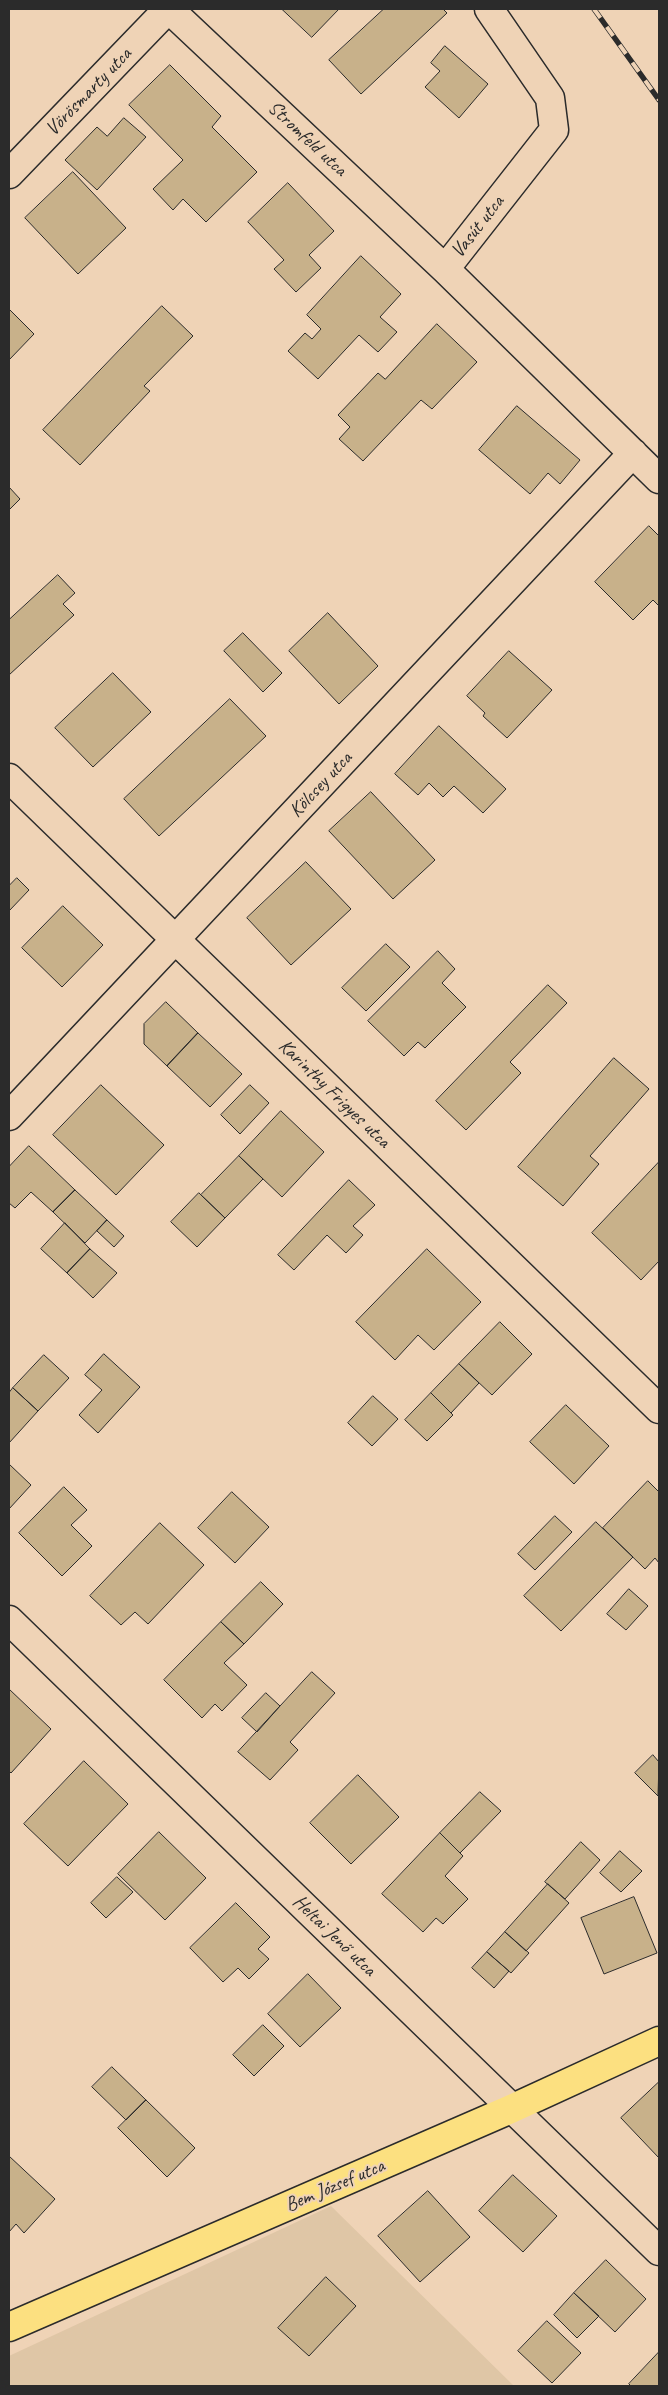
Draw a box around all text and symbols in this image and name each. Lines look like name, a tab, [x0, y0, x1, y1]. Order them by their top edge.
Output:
street label: Vörösmarty utca	[41, 43, 137, 141]
street label: Stromfeld utca	[262, 96, 352, 182]
street label: Vasút utca	[446, 191, 510, 263]
street label: Kölcsey utca	[284, 747, 358, 823]
street label: Karinthy Frigyes utca	[273, 1034, 395, 1154]
street label: Heltai Jenő utca	[287, 1890, 381, 1982]
street label: Bem József utca	[282, 2154, 388, 2218]

